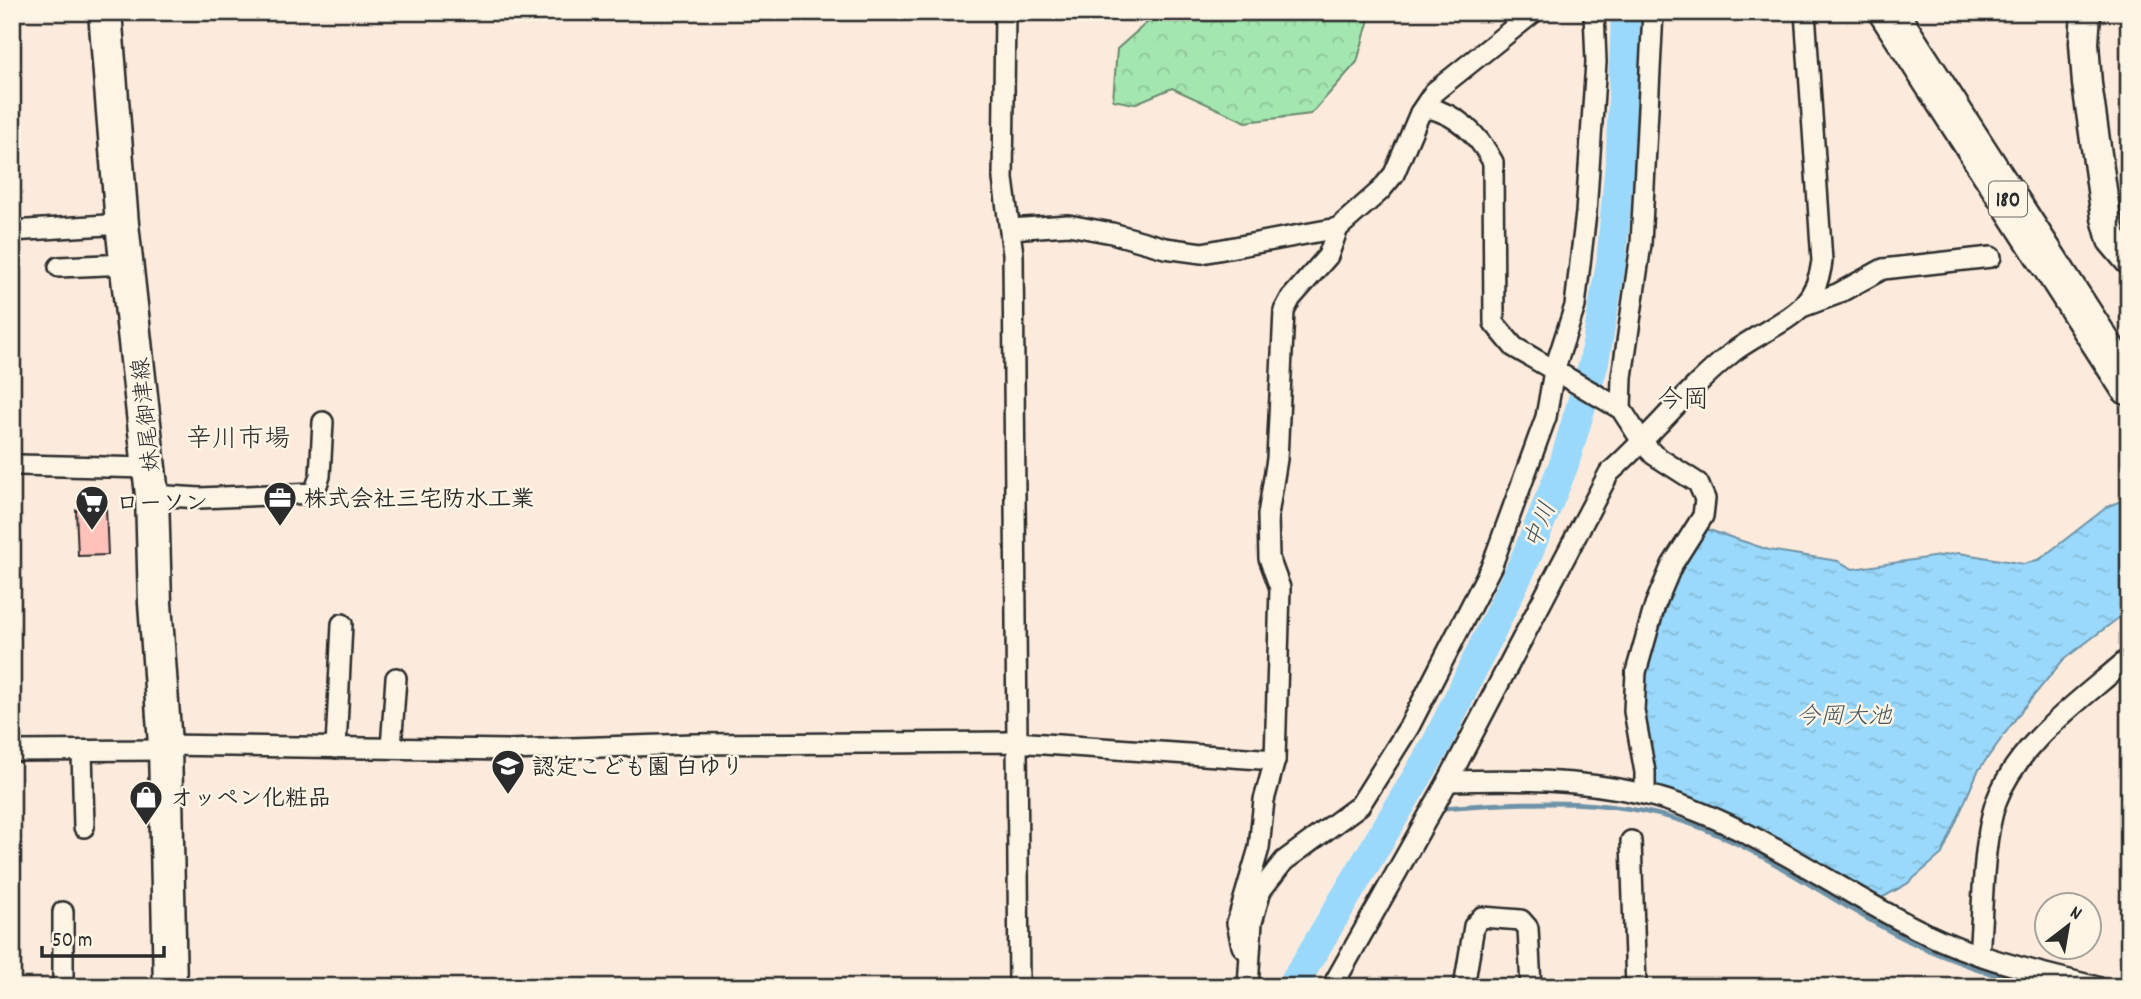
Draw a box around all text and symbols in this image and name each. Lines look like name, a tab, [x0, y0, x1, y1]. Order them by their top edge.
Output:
road number: 180	[1989, 182, 2027, 216]
street label: 妹尾御津線	[126, 356, 171, 474]
district label: 今岡	[1657, 383, 1709, 420]
district label: 辛川市場	[186, 422, 290, 459]
office icon: 株式会社三宅防水工業	[261, 479, 299, 528]
supermarket icon: ローソン	[73, 483, 111, 532]
place label: 株式会社三宅防水工業	[304, 485, 534, 518]
place label: ローソン	[116, 489, 208, 522]
water label: 中川	[1517, 498, 1567, 555]
water label: 今岡大池	[1796, 701, 1893, 735]
school or university icon: 認定こども園 白ゆり	[489, 747, 527, 796]
place label: 認定こども園 白ゆり	[532, 753, 744, 786]
shop icon: オッペン化粧品	[127, 778, 165, 827]
place label: オッペン化粧品	[170, 784, 331, 817]
north arrow	[2032, 890, 2102, 960]
text: N	[2064, 900, 2086, 928]
scale bar	[42, 915, 164, 959]
text: 50 m	[52, 927, 92, 957]

